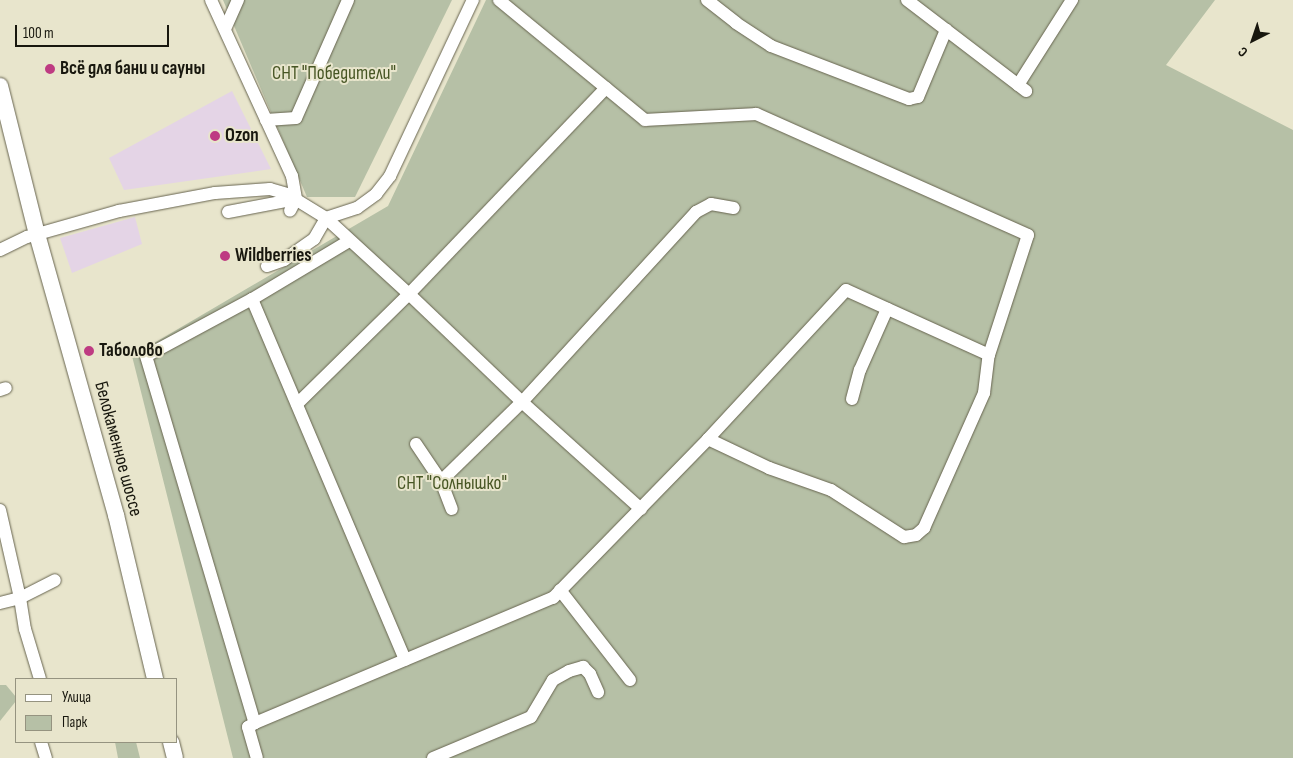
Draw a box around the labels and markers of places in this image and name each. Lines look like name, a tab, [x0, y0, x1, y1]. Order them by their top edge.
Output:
place label: Всё для бани и сауны	[60, 58, 205, 80]
marker: Всё для бани и сауны	[44, 63, 56, 75]
place label: Ozon	[225, 125, 259, 147]
marker: Ozon	[209, 130, 221, 142]
place label: Wildberries	[235, 245, 312, 267]
marker: Wildberries	[219, 250, 231, 262]
place label: Таболово	[99, 340, 163, 362]
marker: Таболово	[83, 345, 95, 357]

